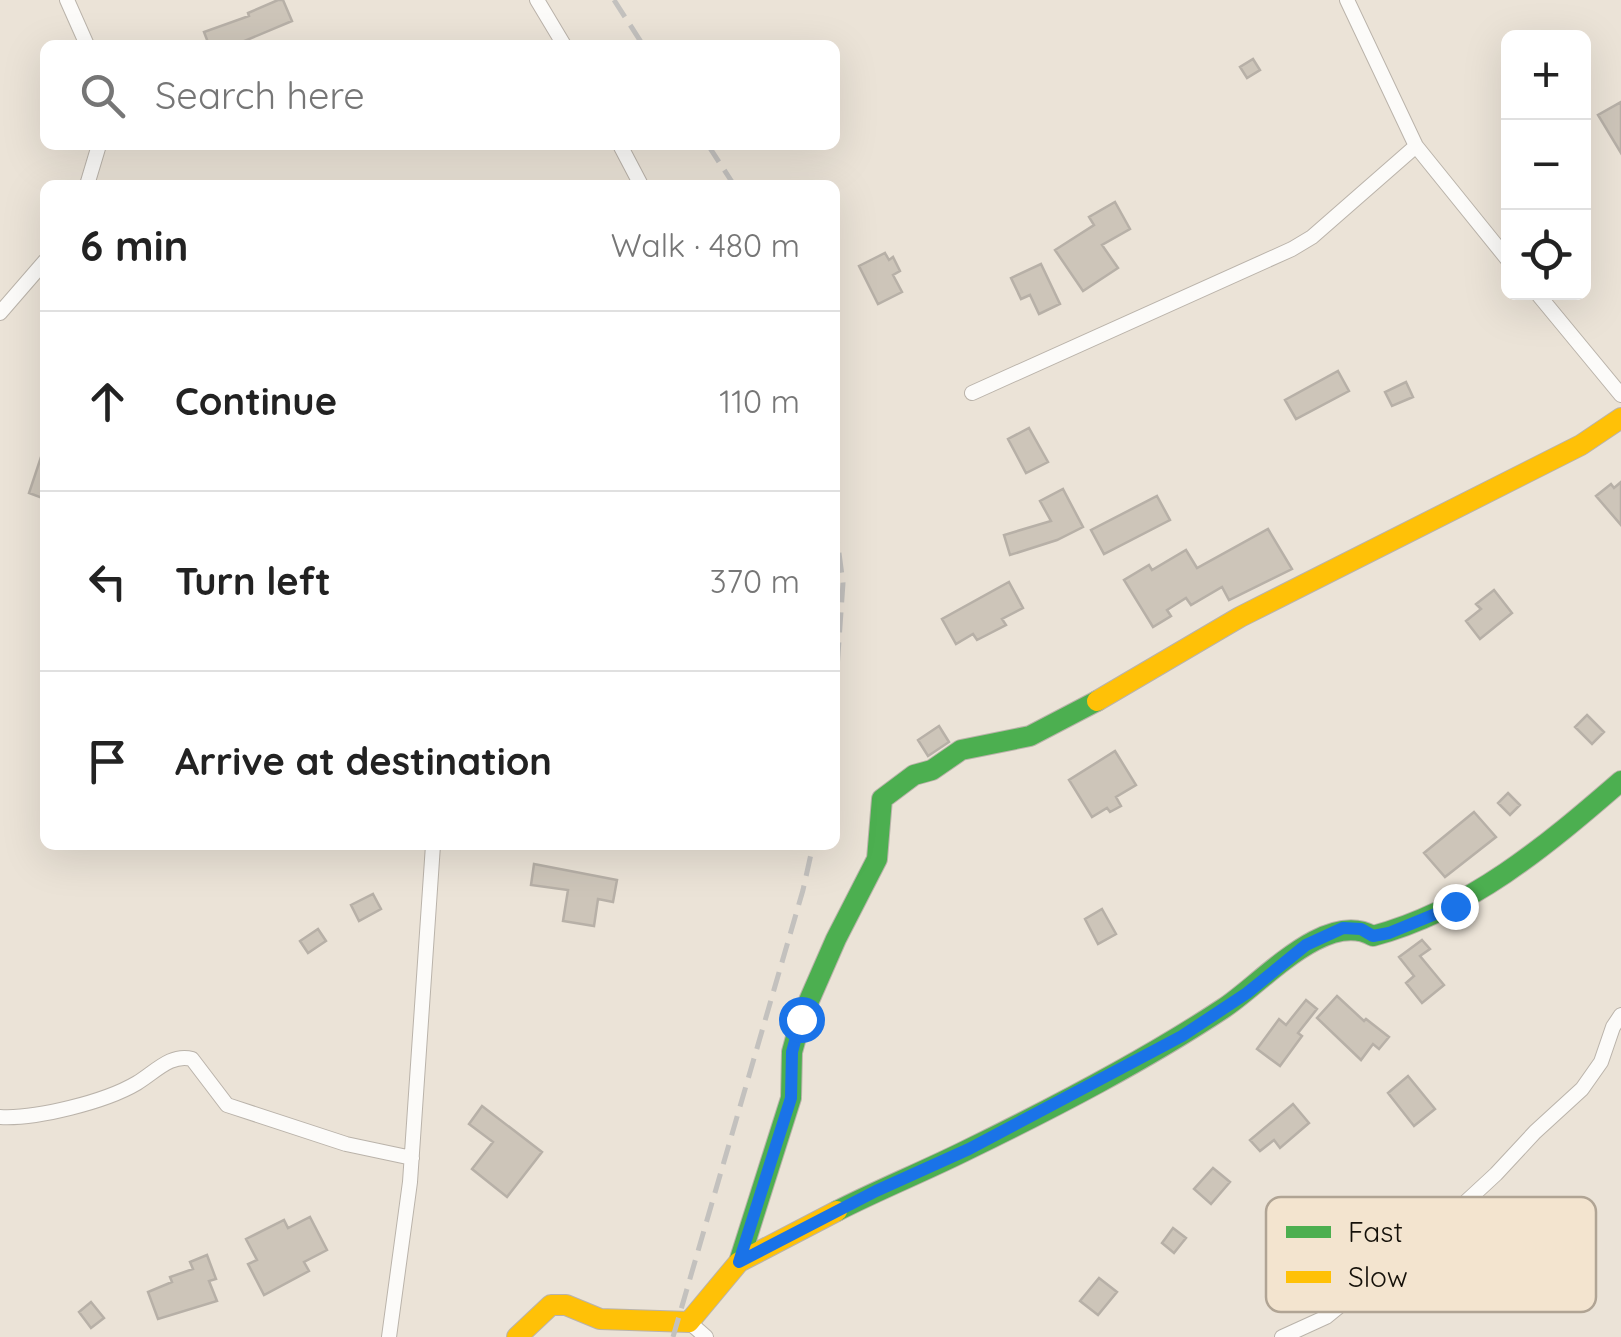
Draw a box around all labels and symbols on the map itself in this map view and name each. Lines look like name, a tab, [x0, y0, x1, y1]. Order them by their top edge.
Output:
route end	[1433, 884, 1479, 930]
route start	[779, 997, 825, 1043]
legend	[1266, 1197, 1596, 1312]
text: Fast	[1348, 1214, 1403, 1249]
text: Slow	[1348, 1259, 1408, 1294]

